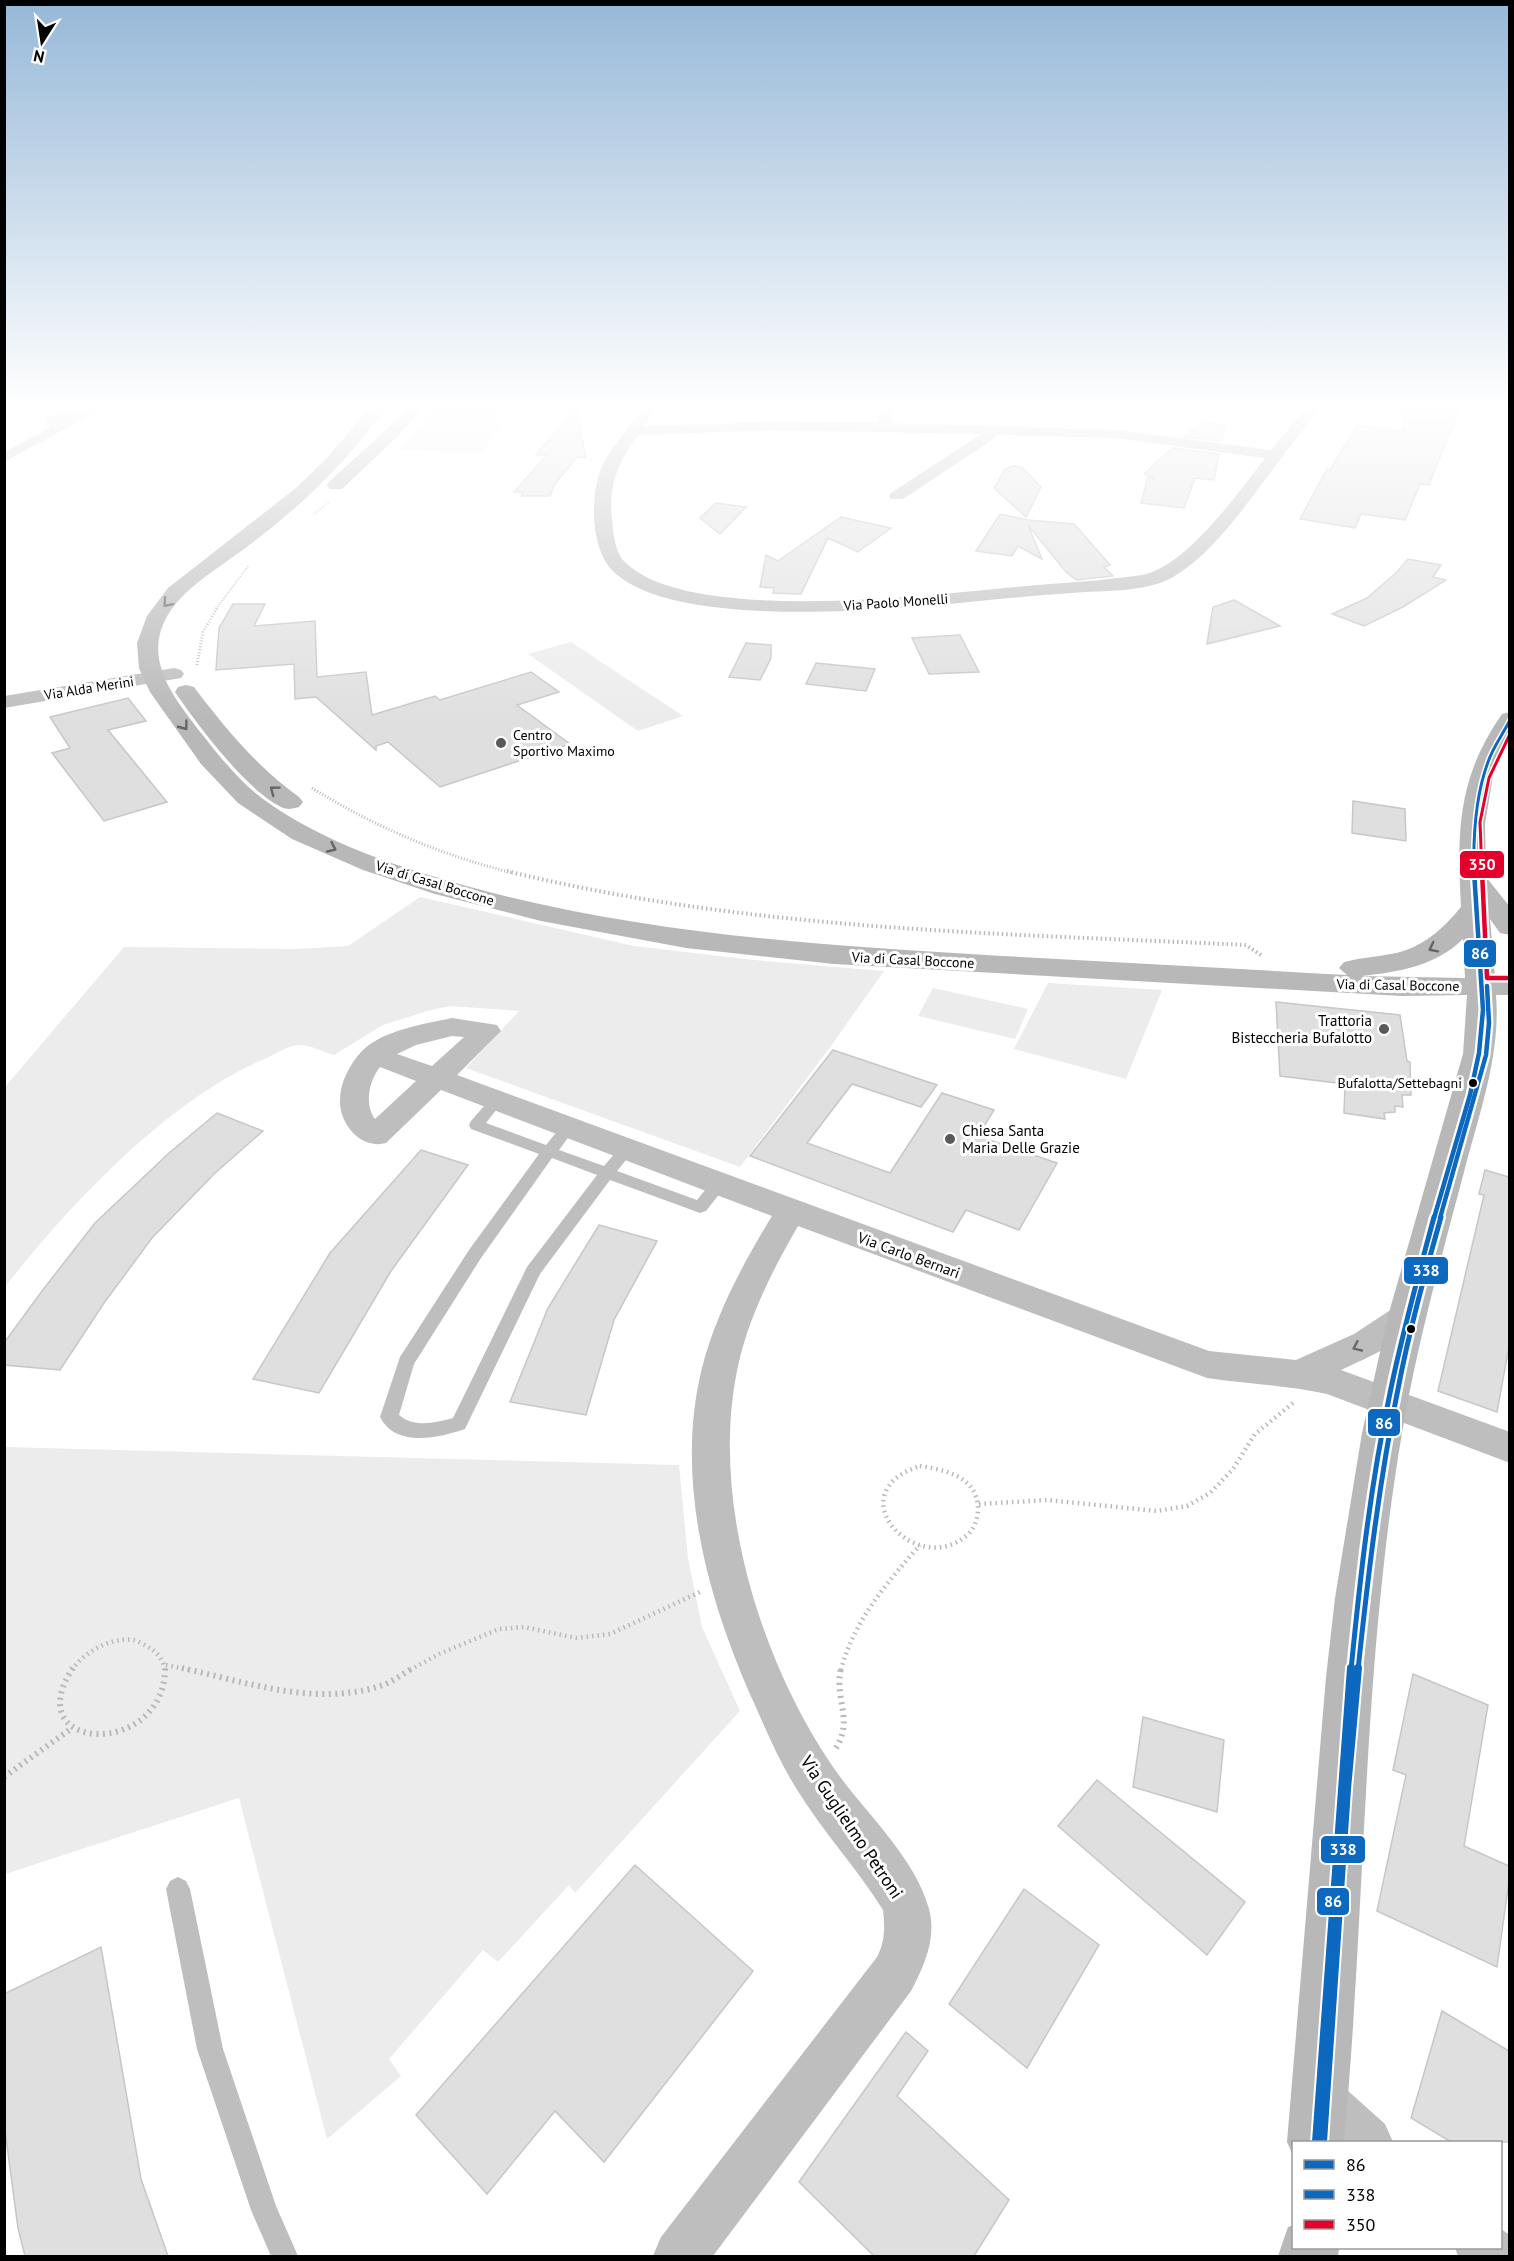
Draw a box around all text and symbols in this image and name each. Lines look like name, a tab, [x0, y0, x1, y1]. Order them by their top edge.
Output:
north arrow	[12, 12, 72, 72]
text: N	[32, 46, 46, 68]
street label: Via Paolo Monelli	[842, 589, 949, 615]
one-way arrow	[163, 596, 174, 607]
street label: Via Alda Merini	[42, 672, 135, 704]
one-way arrow	[177, 719, 188, 730]
place label: Centro Sportivo Maximo	[513, 726, 615, 760]
marker: Centro Sportivo Maximo	[494, 736, 508, 750]
one-way arrow	[269, 786, 280, 797]
one-way arrow	[326, 840, 337, 852]
line badge: 350	[1459, 850, 1505, 879]
text: 350	[1468, 854, 1496, 874]
street label: Via di Casal Boccone	[373, 856, 496, 910]
line badge: 86	[1463, 939, 1497, 968]
one-way arrow	[1429, 941, 1440, 953]
text: 86	[1471, 943, 1489, 963]
street label: Via di Casal Boccone	[850, 948, 975, 972]
street label: Via di Casal Boccone	[1335, 975, 1460, 995]
place label: Trattoria Bisteccheria Bufalotto	[1231, 1011, 1372, 1047]
marker: Trattoria Bisteccheria Bufalotto	[1377, 1022, 1391, 1036]
place label: Bufalotta/Settebagni	[1337, 1074, 1462, 1092]
marker: Bufalotta/Settebagni	[1467, 1077, 1479, 1089]
place label: Chiesa Santa Maria Delle Grazie	[962, 1121, 1080, 1157]
marker: Chiesa Santa Maria Delle Grazie	[943, 1132, 957, 1146]
street label: Via Carlo Bernari	[854, 1227, 963, 1282]
line badge: 338	[1403, 1256, 1449, 1285]
text: 338	[1412, 1260, 1440, 1280]
unlabelled marker	[1405, 1323, 1417, 1335]
one-way arrow	[1352, 1340, 1363, 1352]
line badge: 86	[1367, 1408, 1401, 1437]
text: 86	[1375, 1413, 1393, 1433]
street label: Via Guglielmo Petroni	[795, 1750, 908, 1903]
line badge: 338	[1320, 1835, 1366, 1864]
text: 338	[1329, 1839, 1357, 1859]
line badge: 86	[1316, 1887, 1350, 1916]
text: 86	[1324, 1891, 1342, 1911]
legend	[1292, 2141, 1502, 2249]
text: 86	[1346, 2153, 1366, 2176]
text: 338	[1346, 2183, 1375, 2206]
text: 350	[1346, 2213, 1376, 2236]

